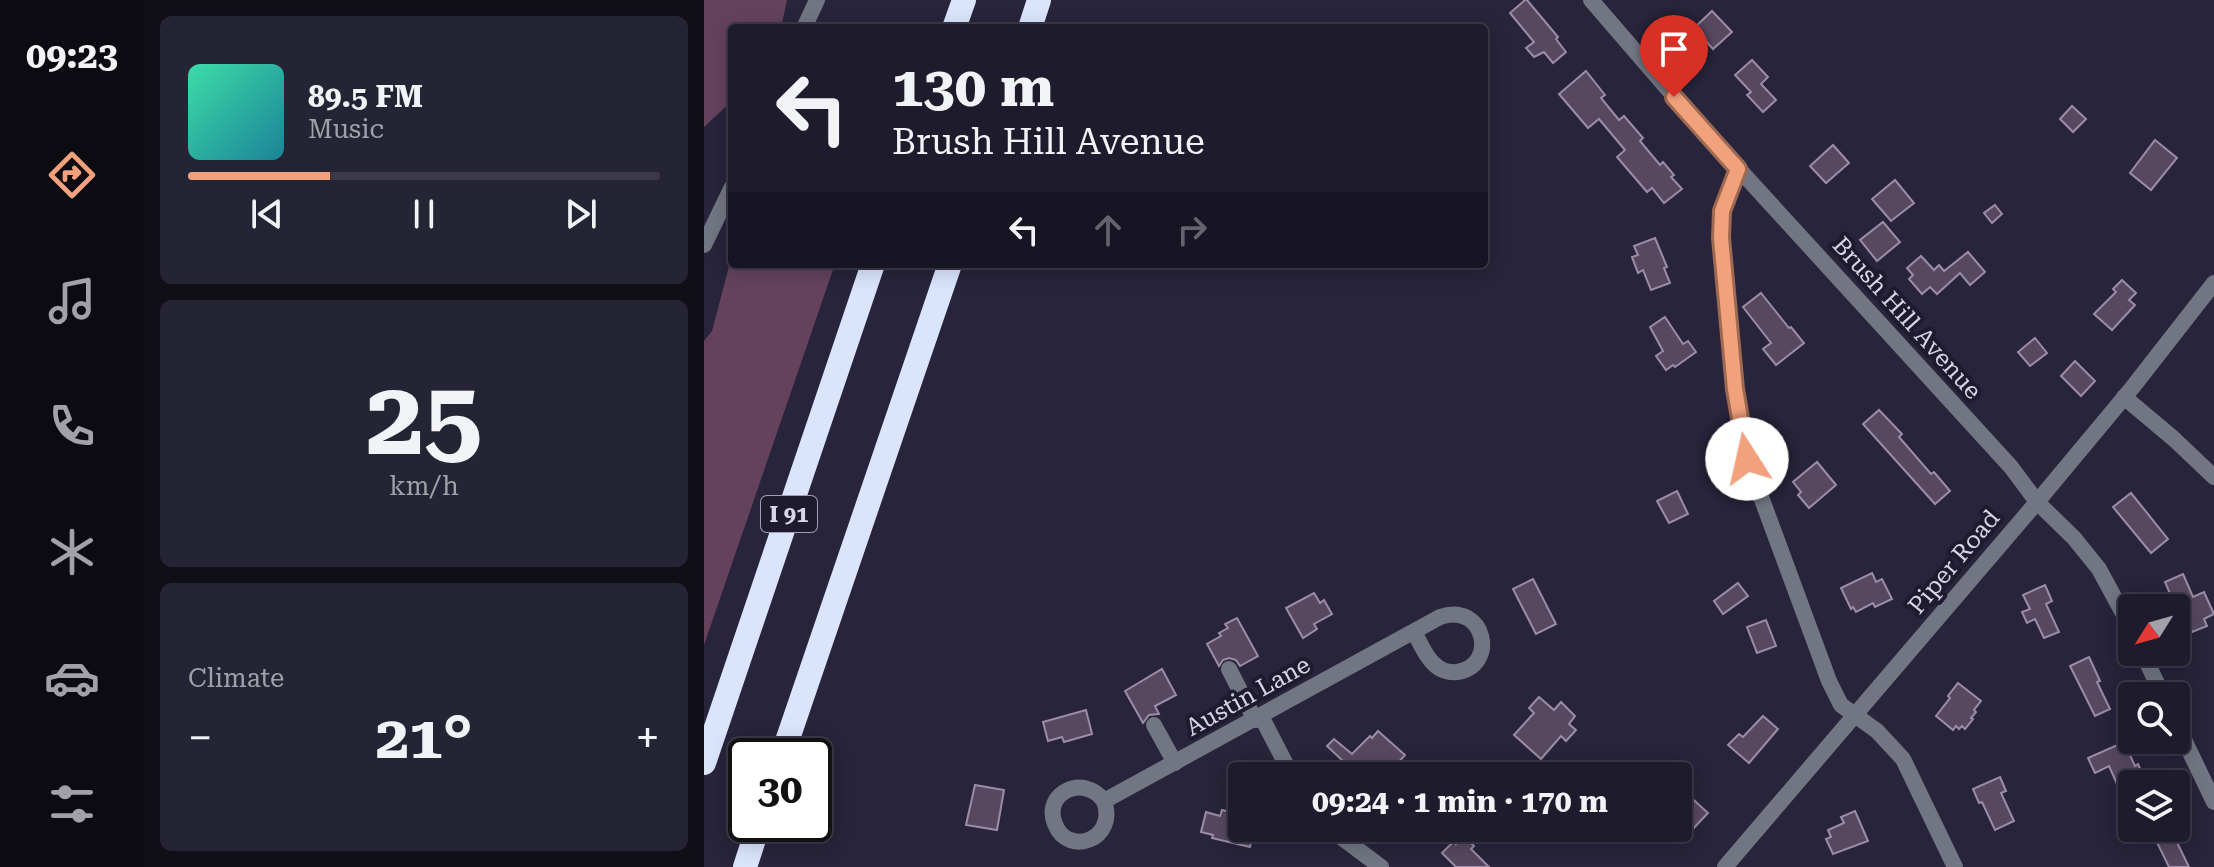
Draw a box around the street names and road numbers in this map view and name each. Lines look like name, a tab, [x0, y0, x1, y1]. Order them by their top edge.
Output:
street label: Brush Hill Avenue	[1827, 231, 1987, 405]
road number: I 91	[761, 496, 817, 532]
street label: Piper Road	[1902, 504, 2006, 620]
street label: Austin Lane	[1181, 650, 1315, 742]

